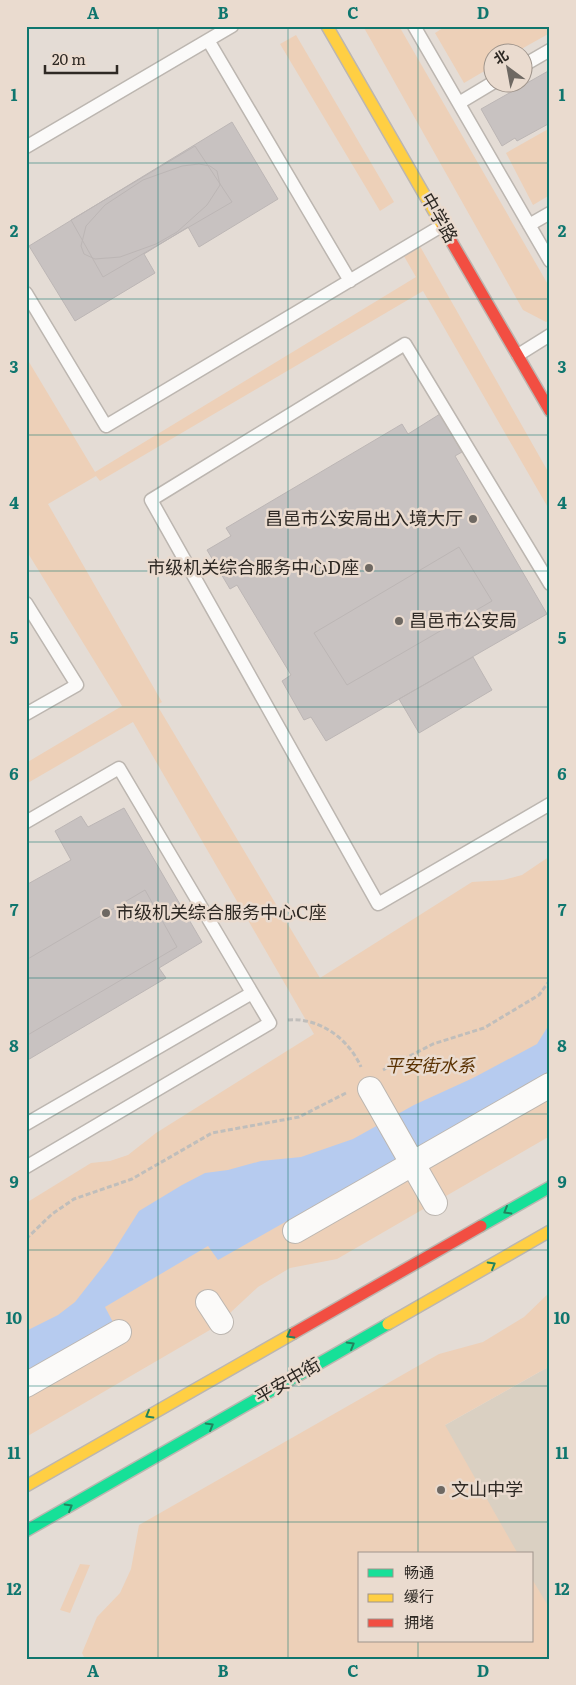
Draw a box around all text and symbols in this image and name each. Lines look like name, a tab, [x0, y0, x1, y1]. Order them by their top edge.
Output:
text: A	[87, 0, 99, 24]
text: B	[217, 0, 229, 24]
text: C	[347, 0, 359, 24]
text: D	[477, 0, 489, 24]
scale bar	[45, 42, 118, 74]
north arrow	[484, 42, 534, 92]
text: 北	[489, 44, 512, 68]
text: 20 m	[52, 47, 86, 70]
text: 1	[11, 82, 18, 106]
text: 1	[559, 82, 566, 106]
street label: 中学路	[415, 187, 465, 247]
text: 2	[10, 218, 19, 242]
text: 2	[558, 218, 567, 242]
text: 3	[10, 354, 19, 378]
text: 3	[558, 354, 567, 378]
text: 4	[9, 490, 19, 514]
text: 4	[557, 490, 567, 514]
place label: 昌邑市公安局出入境大厅	[265, 504, 463, 531]
marker: 昌邑市公安局出入境大厅	[467, 513, 479, 525]
place label: 市级机关综合服务中心D座	[147, 553, 359, 580]
marker: 市级机关综合服务中心D座	[363, 562, 375, 574]
place label: 昌邑市公安局	[409, 606, 517, 633]
marker: 昌邑市公安局	[393, 615, 405, 627]
text: 5	[10, 625, 19, 649]
text: 5	[558, 625, 567, 649]
text: 6	[9, 761, 19, 785]
text: 6	[557, 761, 567, 785]
text: 7	[10, 897, 19, 921]
text: 7	[558, 897, 567, 921]
place label: 市级机关综合服务中心C座	[116, 898, 327, 925]
marker: 市级机关综合服务中心C座	[100, 907, 112, 919]
text: 8	[9, 1033, 19, 1057]
text: 8	[557, 1033, 567, 1057]
park label: 平安街水系	[385, 1051, 476, 1078]
text: 9	[9, 1169, 19, 1193]
text: 9	[557, 1169, 567, 1193]
one-way arrow	[504, 1205, 513, 1215]
one-way arrow	[486, 1261, 495, 1271]
text: 10	[6, 1305, 22, 1329]
text: 10	[554, 1305, 570, 1329]
one-way arrow	[287, 1328, 296, 1338]
one-way arrow	[345, 1342, 354, 1352]
street label: 平安中街	[249, 1350, 325, 1409]
one-way arrow	[146, 1409, 155, 1419]
one-way arrow	[204, 1423, 213, 1433]
text: 11	[7, 1440, 21, 1464]
text: 11	[555, 1440, 569, 1464]
place label: 文山中学	[451, 1475, 523, 1502]
marker: 文山中学	[435, 1484, 447, 1496]
one-way arrow	[63, 1503, 72, 1513]
legend	[358, 1552, 534, 1642]
text: 畅通	[404, 1560, 434, 1583]
text: 12	[6, 1576, 22, 1600]
text: 12	[554, 1576, 570, 1600]
text: 缓行	[404, 1584, 434, 1607]
text: 拥堵	[404, 1610, 434, 1633]
text: A	[87, 1658, 99, 1682]
text: B	[217, 1658, 229, 1682]
text: C	[347, 1658, 359, 1682]
text: D	[477, 1658, 489, 1682]

